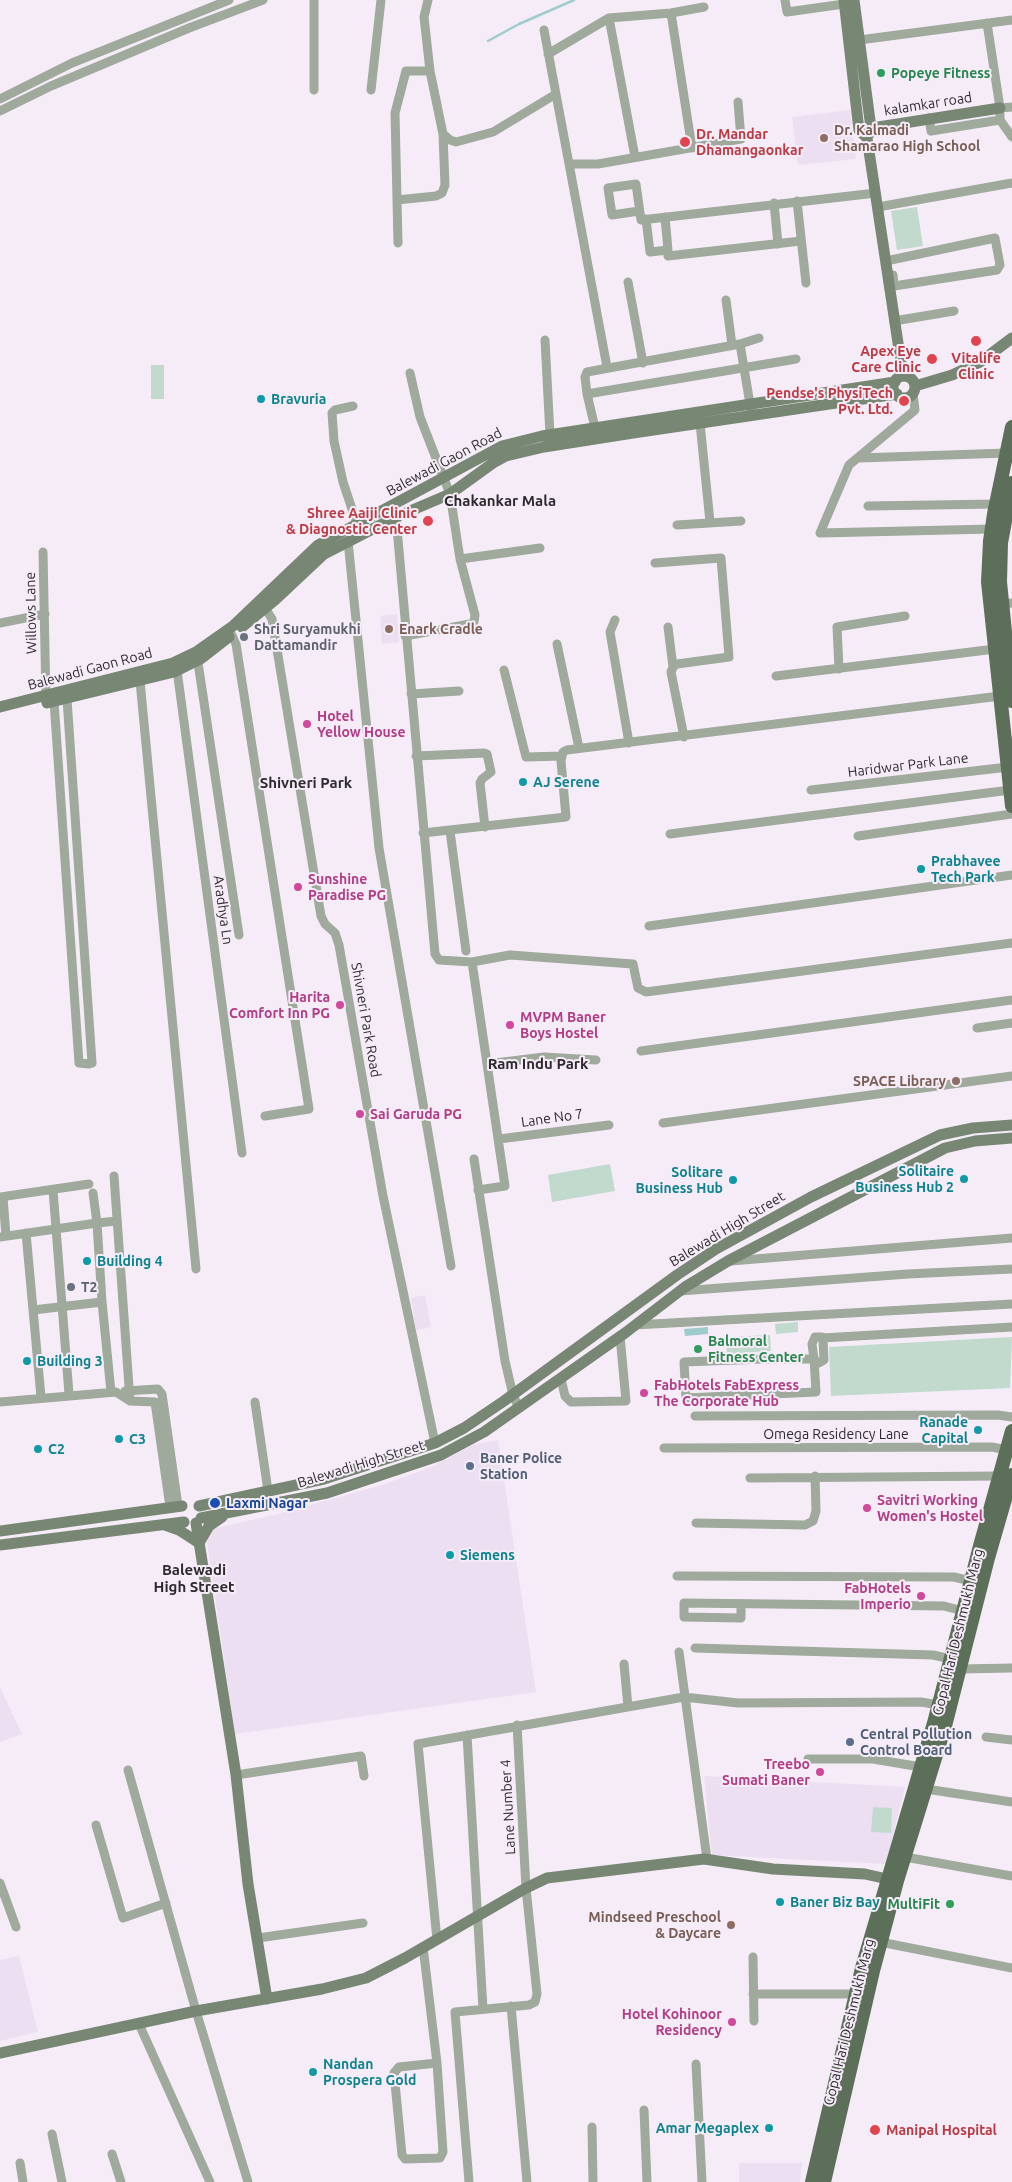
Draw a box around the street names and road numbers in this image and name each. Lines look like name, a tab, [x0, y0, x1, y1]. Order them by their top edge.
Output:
street label: kalamkar road	[883, 89, 973, 119]
street label: Balewadi Gaon Road	[383, 424, 505, 500]
street label: Willows Lane	[22, 572, 40, 654]
street label: Balewadi Gaon Road	[26, 644, 154, 694]
street label: Haridwar Park Lane	[847, 749, 969, 781]
street label: Aradhya Ln	[210, 874, 236, 946]
street label: Shivneri Park Road	[348, 961, 384, 1079]
street label: Lane No 7	[520, 1105, 584, 1131]
street label: Balewadi High Street	[666, 1188, 788, 1270]
street label: Omega Residency Lane	[763, 1426, 909, 1442]
street label: Balewadi High Street	[296, 1437, 426, 1491]
street label: Gopal Hari Deshmukh Marg	[929, 1547, 987, 1717]
street label: Lane Number 4	[497, 1759, 519, 1855]
street label: Gopal Hari Deshmukh Marg	[820, 1937, 878, 2107]

